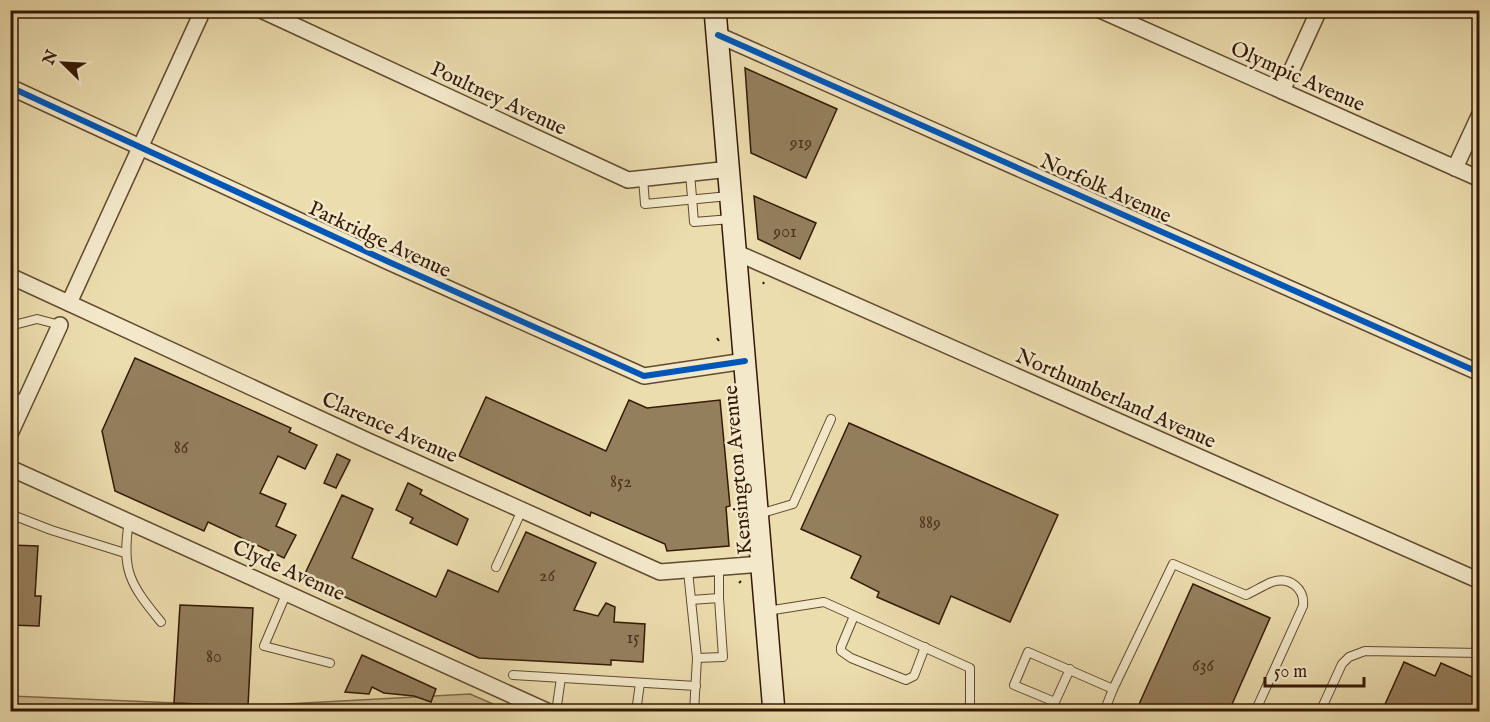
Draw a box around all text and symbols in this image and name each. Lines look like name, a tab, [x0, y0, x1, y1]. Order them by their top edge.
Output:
north arrow	[33, 33, 93, 93]
street label: Olympic Avenue	[1226, 36, 1369, 119]
text: N	[39, 47, 63, 69]
street label: Poultney Avenue	[426, 56, 571, 143]
house number: 919	[789, 132, 812, 155]
street label: Norfolk Avenue	[1035, 148, 1176, 231]
street label: Parkridge Avenue	[304, 196, 455, 285]
house number: 901	[772, 221, 797, 244]
street label: Northumberland Avenue	[1011, 343, 1220, 456]
street label: Kensington Avenue	[718, 384, 759, 556]
street label: Clarence Avenue	[317, 386, 462, 470]
house number: 86	[174, 437, 189, 460]
house number: 852	[610, 471, 632, 494]
house number: 889	[919, 512, 941, 535]
street label: Clyde Avenue	[228, 535, 349, 608]
house number: 26	[539, 565, 555, 588]
house number: 15	[626, 627, 640, 650]
house number: 80	[206, 646, 222, 669]
scale bar	[1265, 650, 1364, 688]
house number: 636	[1192, 655, 1214, 678]
text: 50 m	[1274, 661, 1307, 684]

